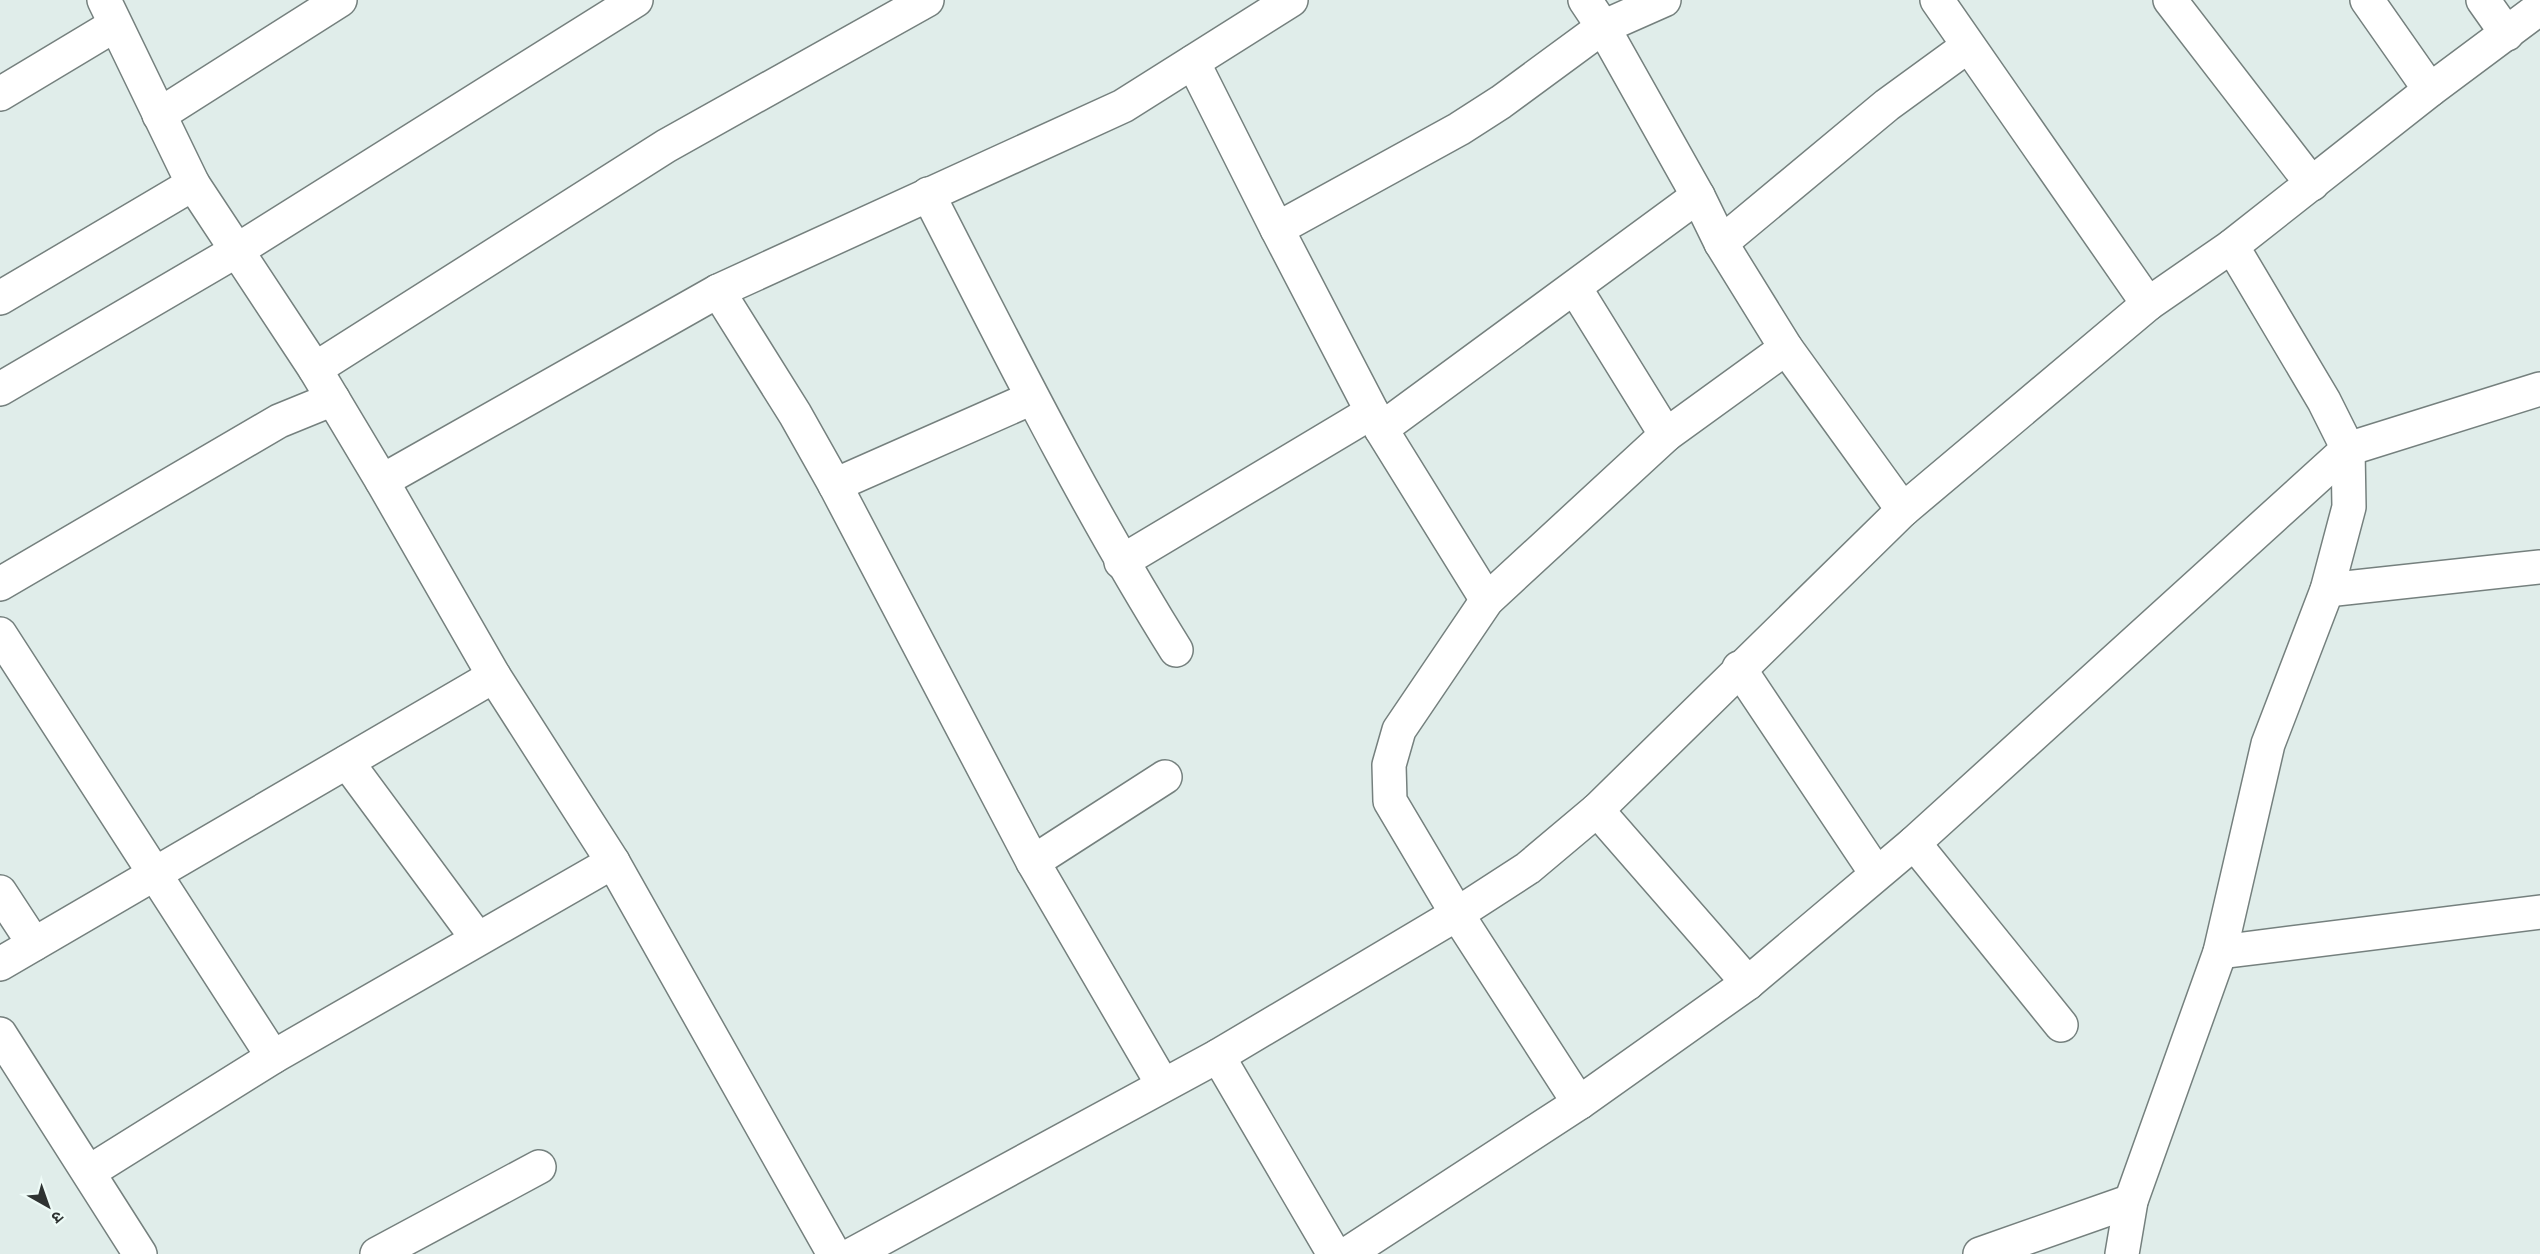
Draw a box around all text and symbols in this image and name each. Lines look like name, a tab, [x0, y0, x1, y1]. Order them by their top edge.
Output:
north arrow	[18, 1176, 78, 1236]
text: उ	[47, 1206, 67, 1228]

